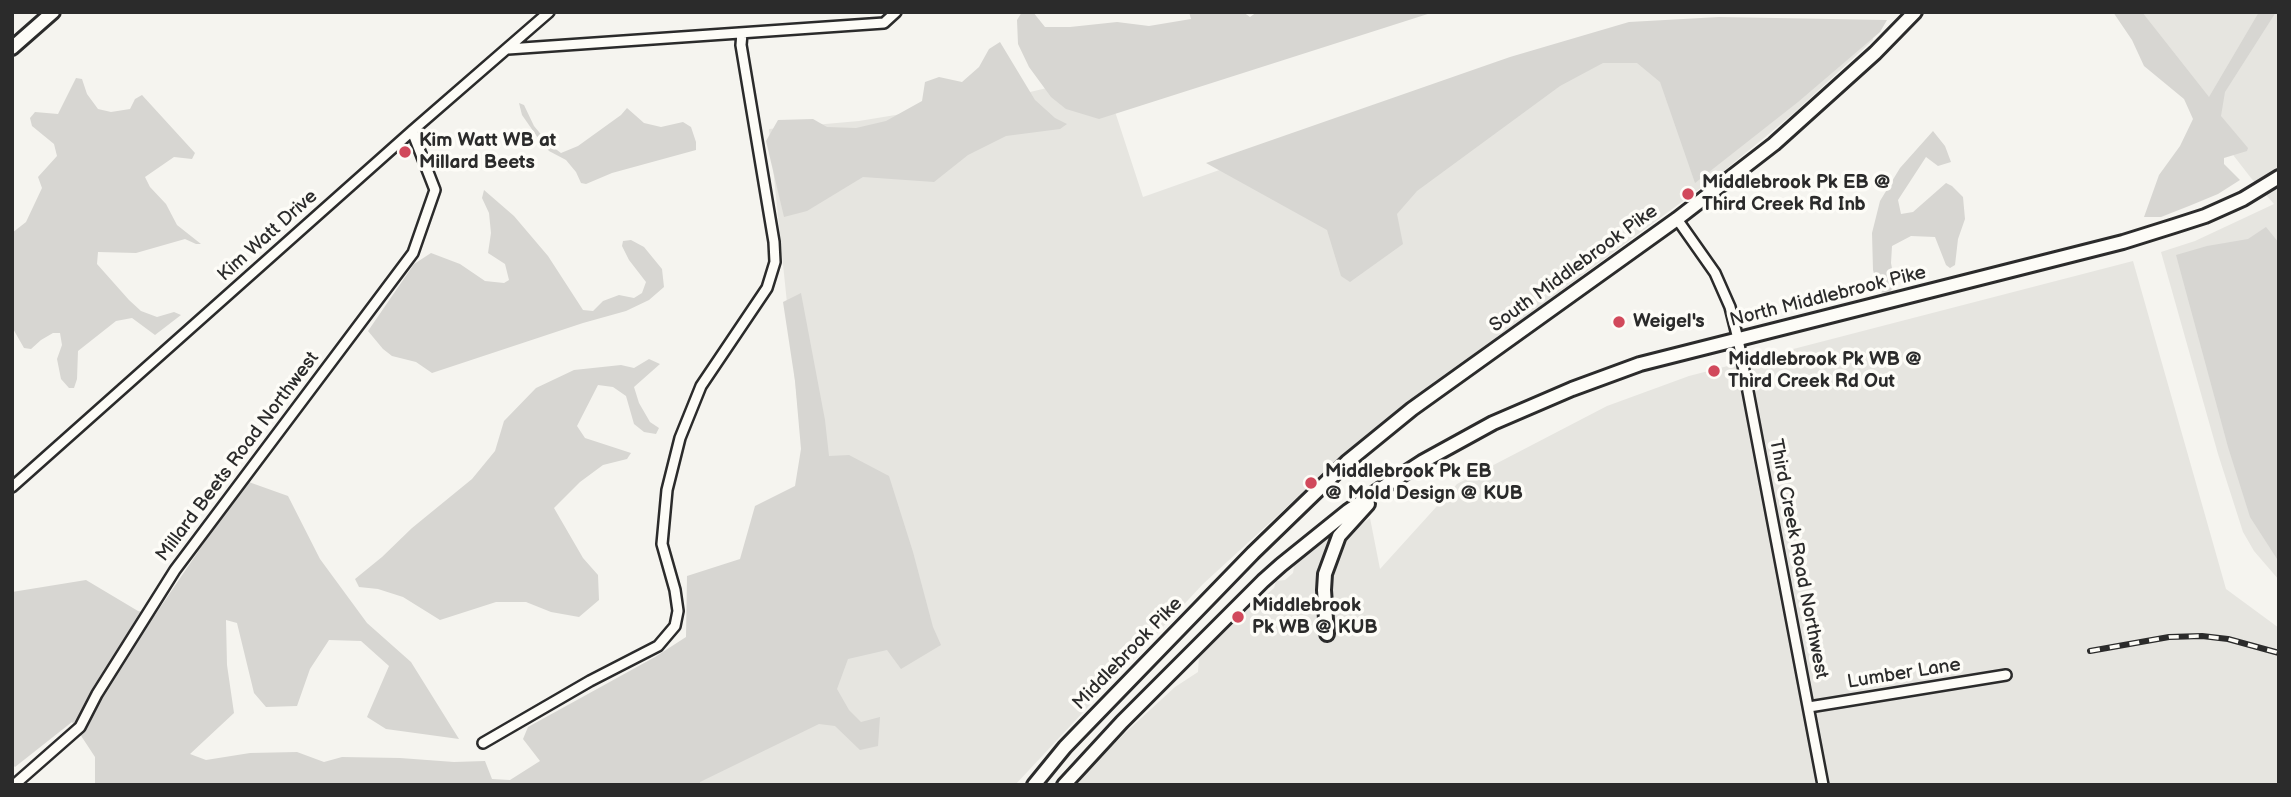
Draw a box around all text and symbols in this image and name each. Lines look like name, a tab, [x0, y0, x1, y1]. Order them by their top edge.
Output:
place label: Kim Watt WB at Millard Beets	[419, 130, 556, 174]
marker: Kim Watt WB at Millard Beets	[397, 144, 413, 160]
place label: Middlebrook Pk EB @ Third Creek Rd Inb	[1702, 172, 1891, 216]
street label: Kim Watt Drive	[214, 185, 322, 287]
marker: Middlebrook Pk EB @ Third Creek Rd Inb	[1680, 186, 1696, 202]
street label: South Middlebrook Pike	[1486, 200, 1662, 338]
street label: North Middlebrook Pike	[1728, 262, 1928, 332]
place label: Weigel's	[1633, 311, 1704, 333]
marker: Weigel's	[1611, 314, 1627, 330]
street label: Millard Beets Road Northwest	[152, 348, 324, 566]
place label: Middlebrook Pk WB @ Third Creek Rd Out	[1728, 349, 1923, 393]
marker: Middlebrook Pk WB @ Third Creek Rd Out	[1706, 363, 1722, 379]
street label: Third Creek Road Northwest	[1764, 437, 1832, 681]
place label: Middlebrook Pk EB @ Mold Design @ KUB	[1325, 461, 1523, 505]
marker: Middlebrook Pk EB @ Mold Design @ KUB	[1303, 475, 1319, 491]
street label: Middlebrook Pike	[1068, 593, 1188, 715]
place label: Middlebrook Pk WB @ KUB	[1252, 595, 1378, 639]
marker: Middlebrook Pk WB @ KUB	[1230, 609, 1246, 625]
street label: Lumber Lane	[1846, 654, 1962, 694]

